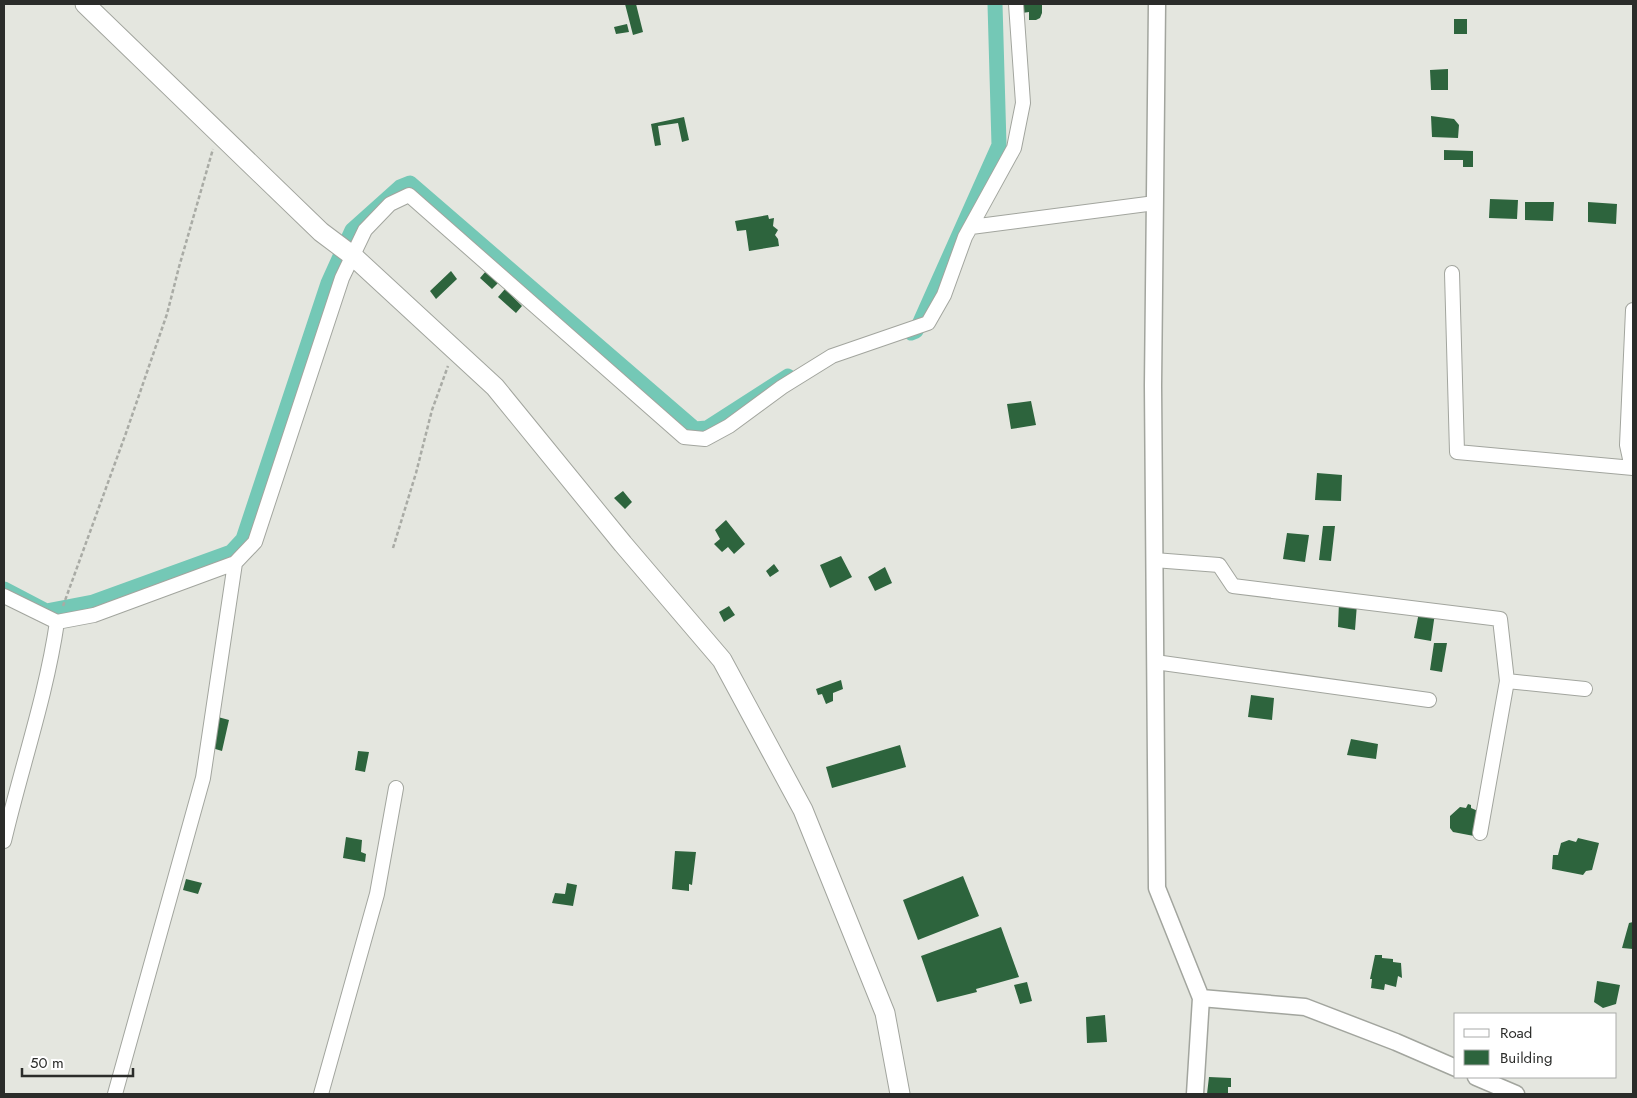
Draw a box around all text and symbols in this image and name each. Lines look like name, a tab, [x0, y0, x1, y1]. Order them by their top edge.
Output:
legend	[1454, 1013, 1617, 1078]
text: Road	[1500, 1022, 1532, 1044]
scale bar	[22, 1046, 134, 1078]
text: Building	[1500, 1047, 1552, 1069]
text: 50 m	[30, 1052, 64, 1074]

